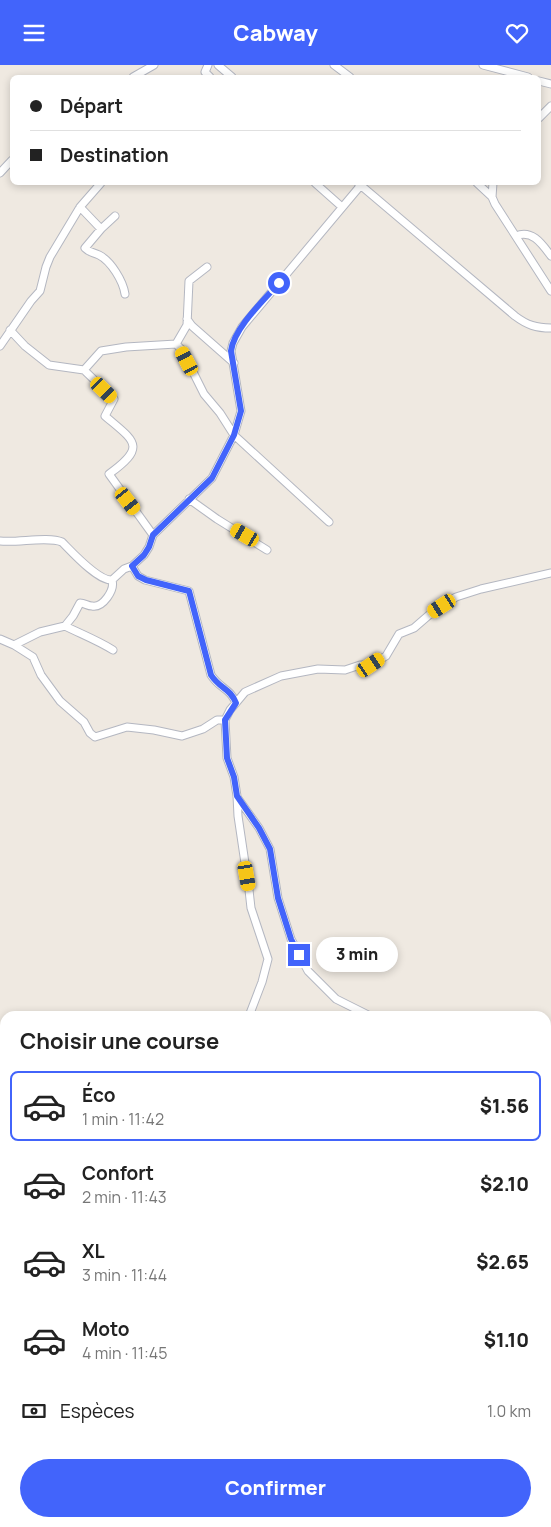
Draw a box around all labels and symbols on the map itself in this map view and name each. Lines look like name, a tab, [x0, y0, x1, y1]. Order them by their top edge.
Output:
route start	[268, 272, 290, 294]
car	[173, 344, 200, 378]
car	[87, 374, 120, 406]
car	[112, 485, 143, 517]
car	[228, 521, 261, 549]
car	[425, 592, 458, 620]
car	[354, 650, 387, 680]
car	[237, 860, 256, 892]
callout: 3 min	[316, 937, 399, 973]
route end	[288, 944, 310, 966]

